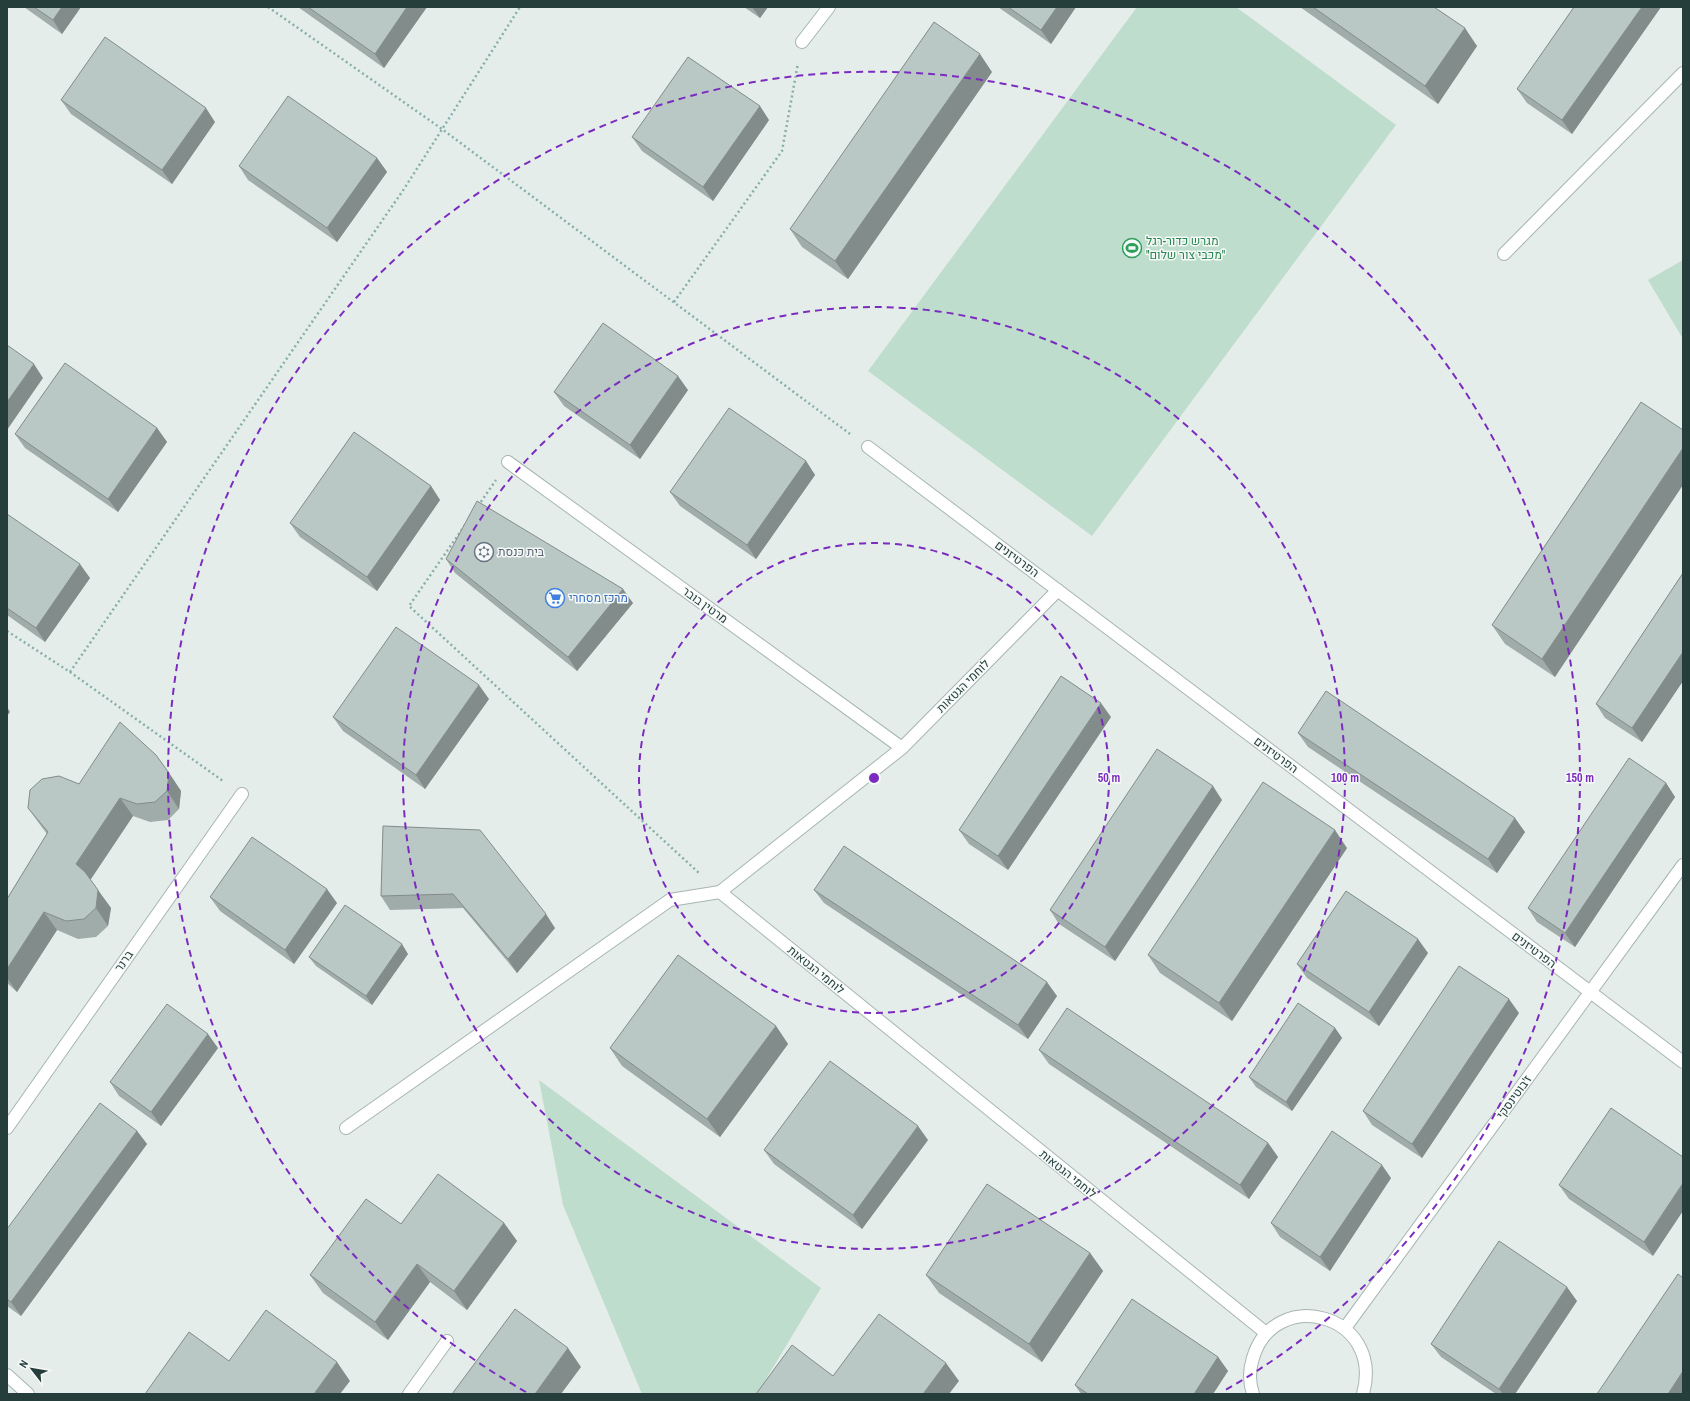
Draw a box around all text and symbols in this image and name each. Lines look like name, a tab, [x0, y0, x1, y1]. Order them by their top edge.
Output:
place label: מגרש כדור-רגל "מכבי צור שלום"	[1146, 233, 1226, 263]
sports icon: מגרש כדור-רגל "מכבי צור שלום"	[1121, 237, 1143, 259]
street label: הפרטיזנים	[992, 537, 1042, 581]
synagogue icon: בית כנסת	[473, 541, 495, 563]
place label: בית כנסת	[498, 544, 545, 560]
street label: מרטין בובר	[679, 583, 731, 627]
supermarket icon: מרכז מסחרי	[544, 587, 566, 609]
place label: מרכז מסחרי	[569, 590, 628, 606]
street label: לוחמי הגטאות	[933, 656, 993, 716]
street label: הפרטיזנים	[1251, 733, 1301, 777]
text: 50 m	[1098, 770, 1120, 786]
text: 100 m	[1331, 770, 1359, 786]
text: 150 m	[1566, 770, 1594, 786]
centre of rings	[867, 771, 881, 785]
street label: הפרטיזנים	[1509, 928, 1559, 972]
street label: לוחמי הגטאות	[784, 942, 848, 998]
street label: ברנר	[111, 947, 137, 975]
street label: ז'בוטינסקי	[1493, 1072, 1535, 1122]
street label: לוחמי הגטאות	[1036, 1146, 1100, 1202]
north arrow	[12, 1349, 52, 1389]
text: N	[16, 1357, 31, 1370]

